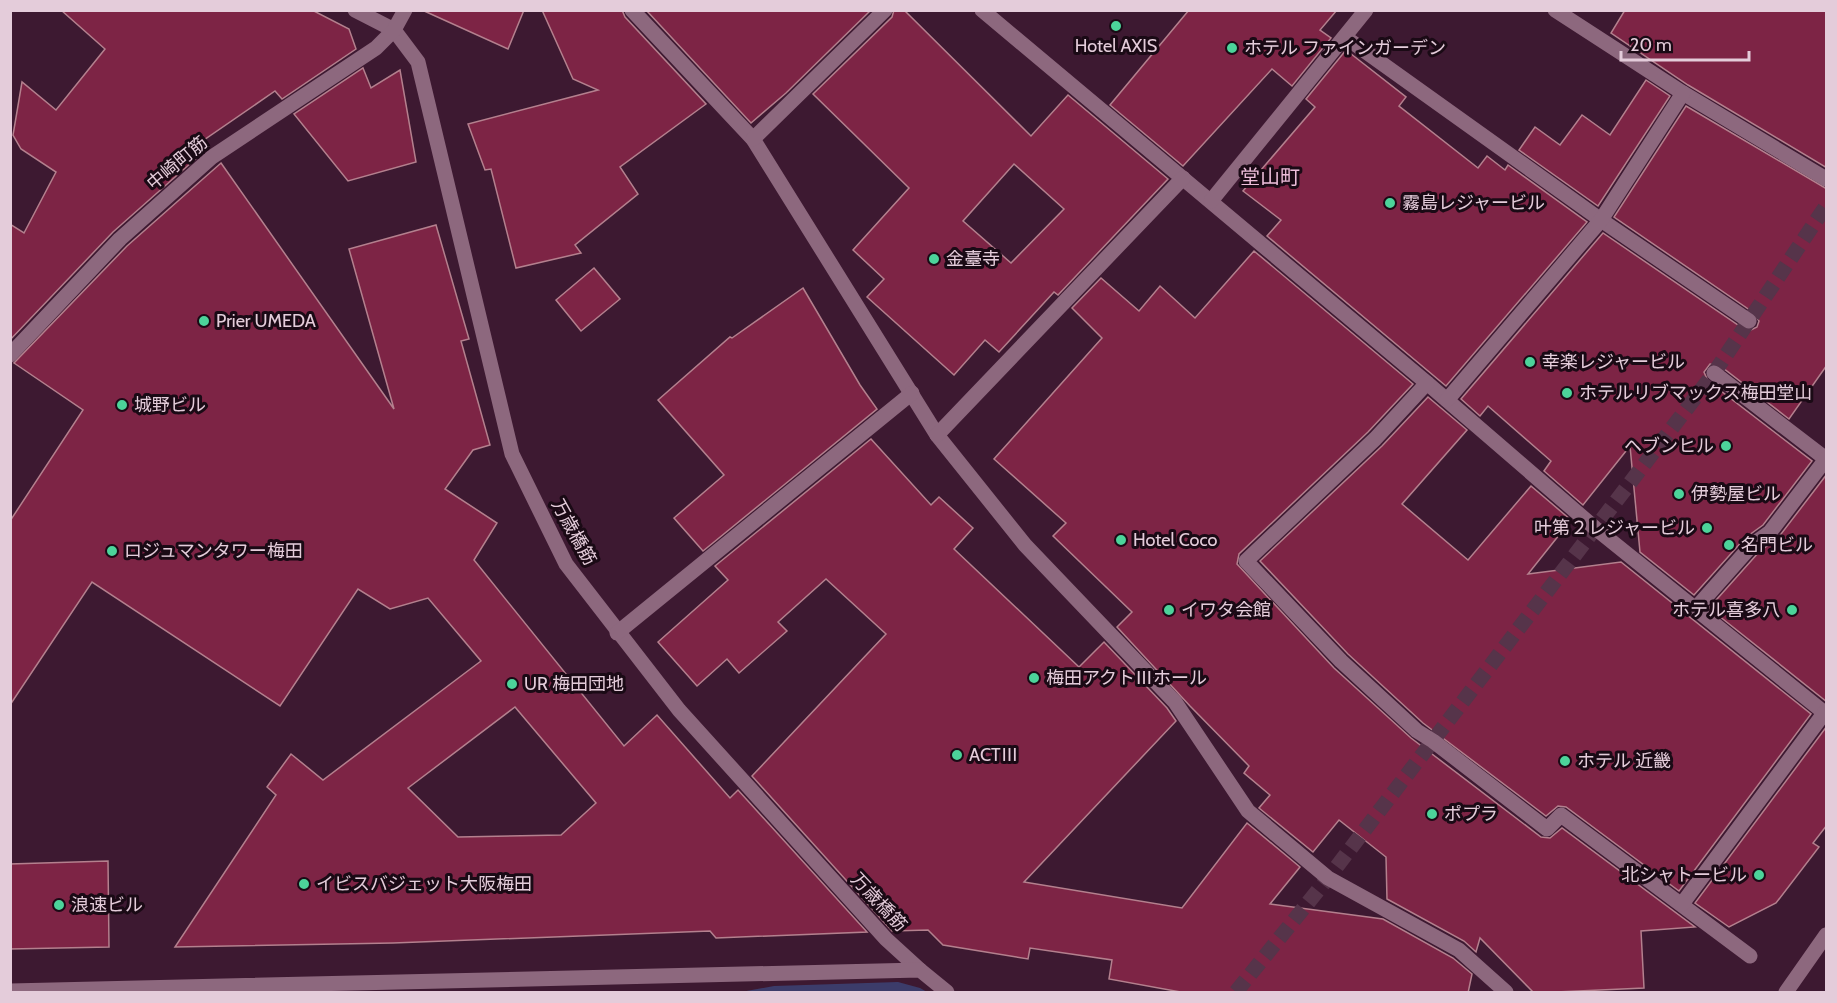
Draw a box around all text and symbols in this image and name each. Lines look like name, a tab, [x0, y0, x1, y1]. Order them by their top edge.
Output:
marker: Hotel AXIS	[1109, 19, 1123, 33]
scale bar	[1621, 24, 1748, 62]
text: 20 m	[1630, 34, 1672, 56]
place label: Hotel AXIS	[1075, 35, 1157, 57]
place label: ホテル ファインガーデン	[1244, 37, 1446, 59]
marker: ホテル ファインガーデン	[1225, 41, 1239, 55]
street label: 中崎町筋	[142, 131, 212, 195]
district label: 堂山町	[1240, 165, 1300, 189]
place label: 霧島レジャービル	[1402, 192, 1545, 214]
marker: 霧島レジャービル	[1383, 196, 1397, 210]
place label: 金臺寺	[946, 248, 1000, 270]
marker: 金臺寺	[927, 252, 941, 266]
place label: Prier UMEDA	[216, 310, 316, 332]
marker: Prier UMEDA	[197, 314, 211, 328]
place label: 幸楽レジャービル	[1542, 351, 1685, 373]
marker: 幸楽レジャービル	[1523, 355, 1537, 369]
place label: ホテルリブマックス梅田堂山	[1579, 382, 1812, 404]
marker: ホテルリブマックス梅田堂山	[1560, 386, 1574, 400]
place label: 城野ビル	[134, 394, 206, 416]
marker: 城野ビル	[115, 398, 129, 412]
place label: ヘブンヒル	[1624, 435, 1714, 457]
marker: ヘブンヒル	[1719, 439, 1733, 453]
place label: 伊勢屋ビル	[1691, 483, 1781, 505]
marker: 伊勢屋ビル	[1672, 487, 1686, 501]
street label: 万歳橋筋	[547, 495, 601, 569]
place label: 叶第２レジャービル	[1534, 517, 1695, 539]
marker: 叶第２レジャービル	[1700, 521, 1714, 535]
place label: Hotel Coco	[1133, 529, 1218, 551]
marker: Hotel Coco	[1114, 533, 1128, 547]
place label: 名門ビル	[1741, 534, 1813, 556]
marker: 名門ビル	[1722, 538, 1736, 552]
place label: ロジュマンタワー梅田	[124, 540, 303, 562]
marker: ロジュマンタワー梅田	[105, 544, 119, 558]
place label: イワタ会館	[1181, 599, 1271, 621]
place label: ホテル喜多八	[1672, 599, 1780, 621]
marker: イワタ会館	[1162, 603, 1176, 617]
marker: ホテル喜多八	[1785, 603, 1799, 617]
place label: 梅田アクトⅢホール	[1046, 667, 1207, 689]
marker: 梅田アクトⅢホール	[1027, 671, 1041, 685]
place label: UR 梅田団地	[524, 673, 624, 695]
marker: UR 梅田団地	[505, 677, 519, 691]
place label: ACTⅢ	[969, 744, 1019, 766]
marker: ACTⅢ	[950, 748, 964, 762]
place label: ホテル 近畿	[1577, 750, 1671, 772]
marker: ホテル 近畿	[1558, 754, 1572, 768]
place label: ポプラ	[1444, 803, 1498, 825]
marker: ポプラ	[1425, 807, 1439, 821]
place label: 北シャトービル	[1621, 864, 1747, 886]
street label: 万歳橋筋	[846, 868, 912, 936]
marker: 北シャトービル	[1752, 868, 1766, 882]
place label: イビスバジェット大阪梅田	[316, 873, 532, 895]
marker: イビスバジェット大阪梅田	[297, 877, 311, 891]
place label: 浪速ビル	[71, 894, 143, 916]
marker: 浪速ビル	[52, 898, 66, 912]

